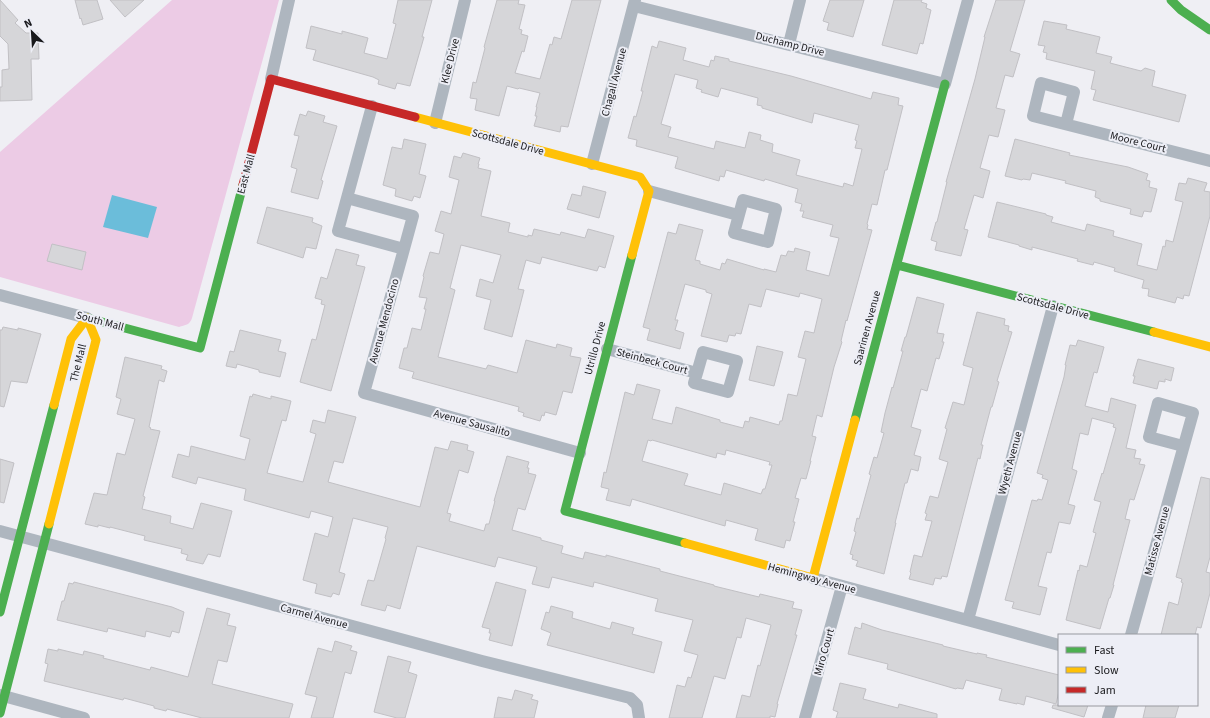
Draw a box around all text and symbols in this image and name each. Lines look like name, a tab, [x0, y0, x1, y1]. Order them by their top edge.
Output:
north arrow	[12, 12, 52, 52]
text: N	[21, 15, 34, 32]
street label: Duchamp Drive	[754, 28, 827, 60]
street label: Klee Drive	[437, 36, 463, 85]
street label: Chagall Avenue	[598, 46, 630, 118]
street label: Scottsdale Drive	[470, 125, 546, 159]
street label: Moore Court	[1109, 128, 1168, 156]
street label: East Mall	[233, 152, 259, 196]
street label: Avenue Mendocino	[365, 277, 403, 365]
street label: Saarinen Avenue	[850, 288, 884, 367]
street label: Scottsdale Drive	[1015, 289, 1091, 323]
street label: South Mall	[74, 307, 126, 335]
street label: Utrillo Drive	[581, 319, 609, 376]
street label: The Mall	[66, 342, 90, 384]
street label: Steinbeck Court	[615, 344, 690, 378]
street label: Avenue Sausalito	[432, 406, 512, 440]
street label: Wyeth Avenue	[994, 429, 1026, 496]
street label: Matisse Avenue	[1141, 504, 1174, 577]
street label: Hemingway Avenue	[766, 559, 858, 597]
street label: Carmel Avenue	[279, 600, 350, 632]
street label: Miro Court	[810, 626, 838, 677]
legend	[1058, 634, 1198, 706]
text: Fast	[1094, 642, 1114, 659]
text: Slow	[1094, 662, 1119, 679]
text: Jam	[1094, 682, 1116, 699]

